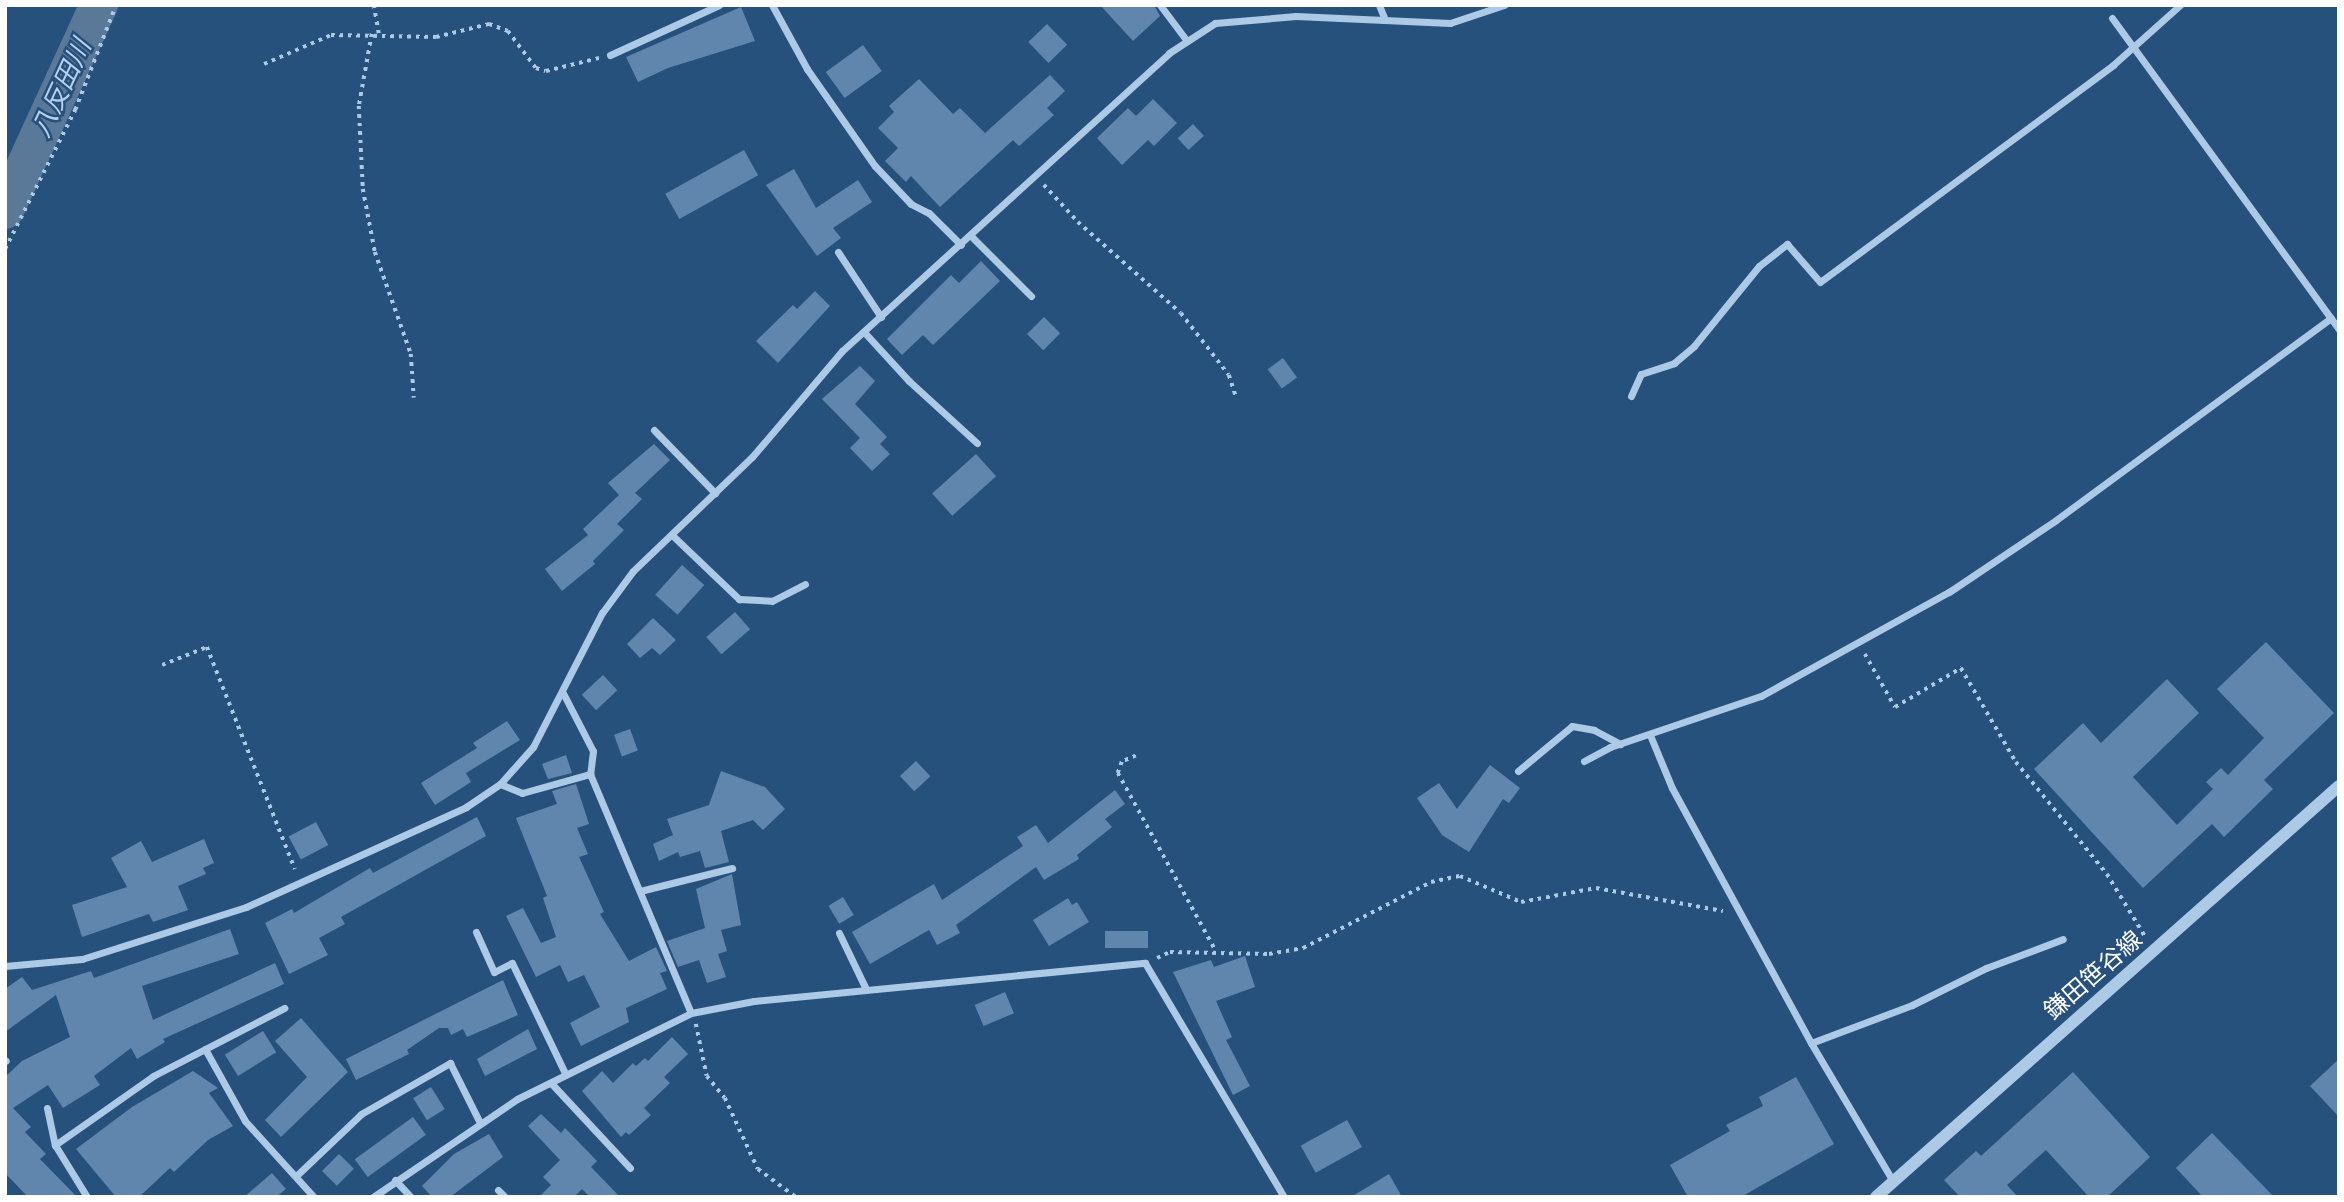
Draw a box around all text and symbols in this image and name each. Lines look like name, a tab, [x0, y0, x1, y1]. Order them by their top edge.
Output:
water label: 八反田川	[25, 34, 97, 142]
street label: 鎌田笹谷線	[2038, 925, 2148, 1025]

